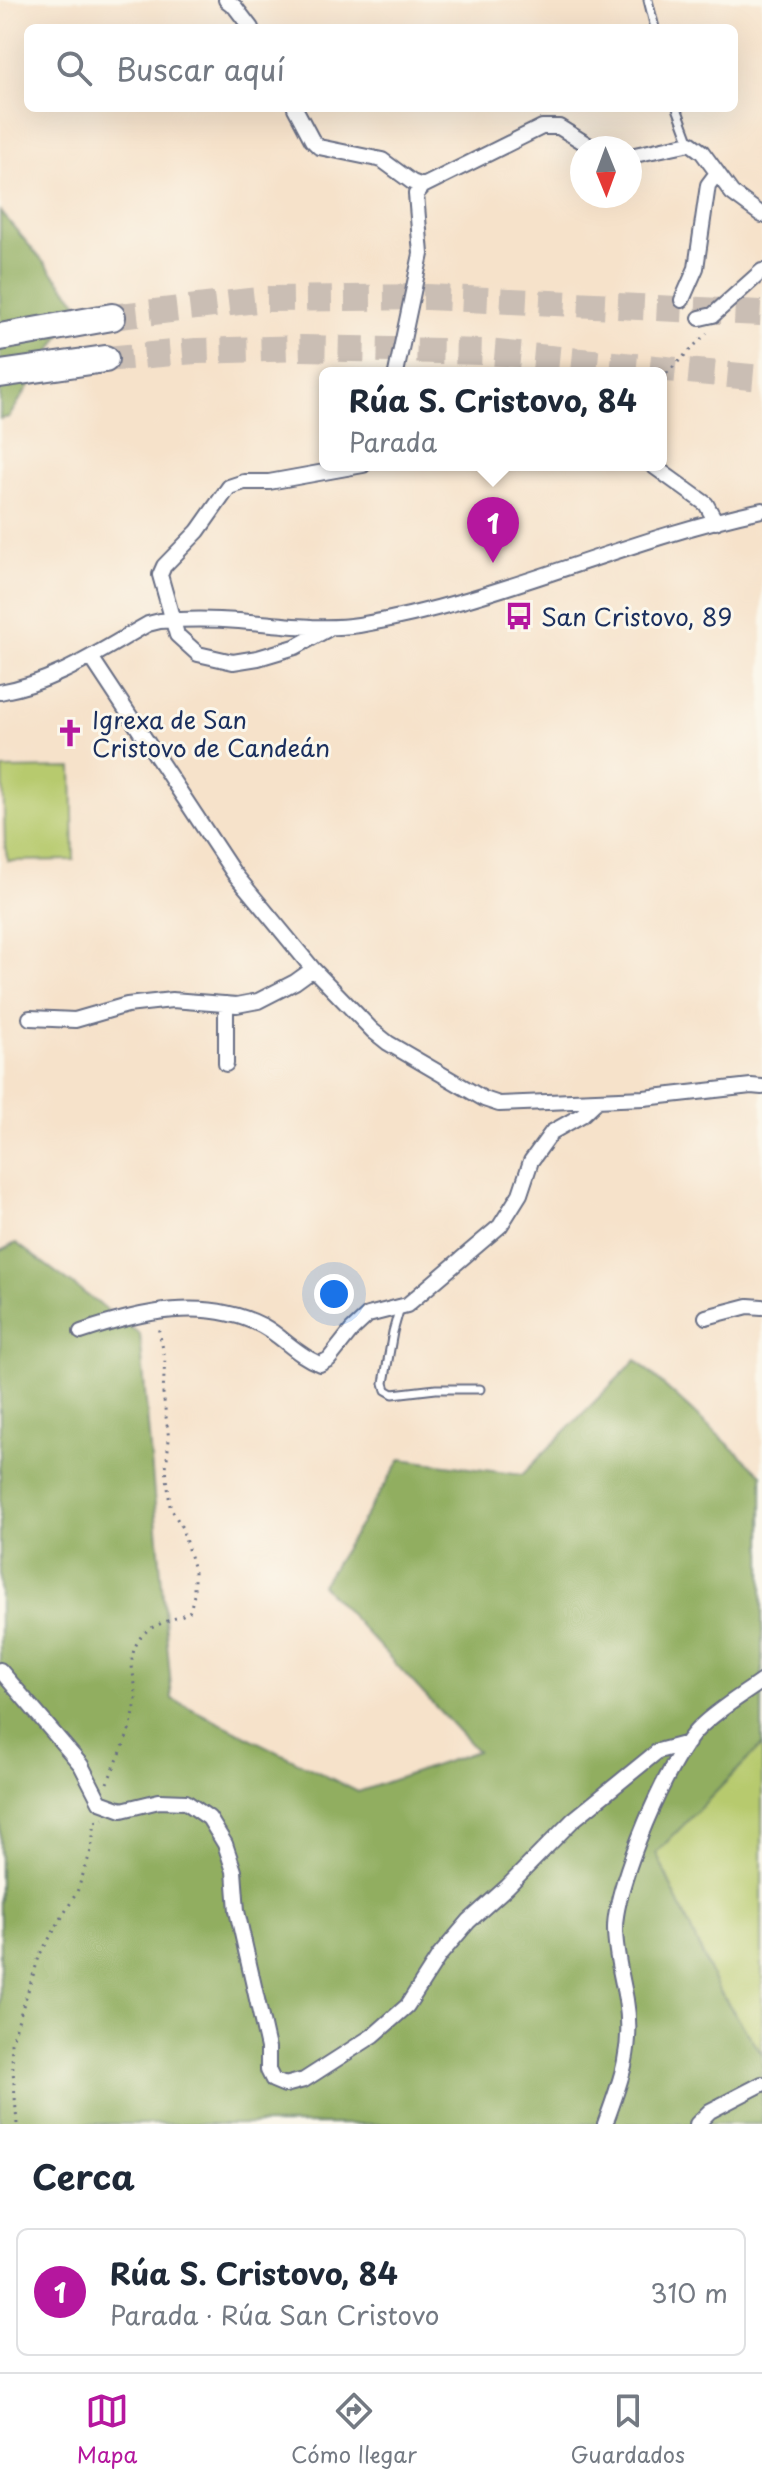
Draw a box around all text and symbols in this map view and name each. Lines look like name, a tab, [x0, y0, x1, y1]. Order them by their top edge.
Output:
search box	[24, 24, 738, 112]
icon: search	[52, 46, 96, 90]
text: Buscar aquí	[116, 46, 285, 91]
north arrow	[570, 136, 642, 208]
popup	[319, 367, 667, 471]
text: Rúa S. Cristovo, 84	[349, 377, 637, 422]
text: Parada	[349, 422, 437, 461]
pin: 1	[467, 497, 519, 563]
place label: San Cristovo, 89	[541, 598, 732, 634]
bus stop icon: San Cristovo, 89	[504, 601, 534, 631]
place label: Igrexa de San Cristovo de Candeán	[92, 701, 330, 765]
church icon: Igrexa de San Cristovo de Candeán	[55, 718, 85, 748]
your location	[314, 1274, 354, 1314]
text: Cerca	[32, 2150, 135, 2202]
text: Rúa S. Cristovo, 84	[110, 2250, 398, 2295]
text: 1	[54, 2273, 66, 2312]
text: 310 m	[650, 2273, 728, 2312]
text: Parada · Rúa San Cristovo	[110, 2295, 439, 2334]
tab: Mapa	[77, 2389, 137, 2470]
tab: Cómo llegar	[291, 2389, 417, 2470]
tab: Guardados	[571, 2389, 685, 2470]

